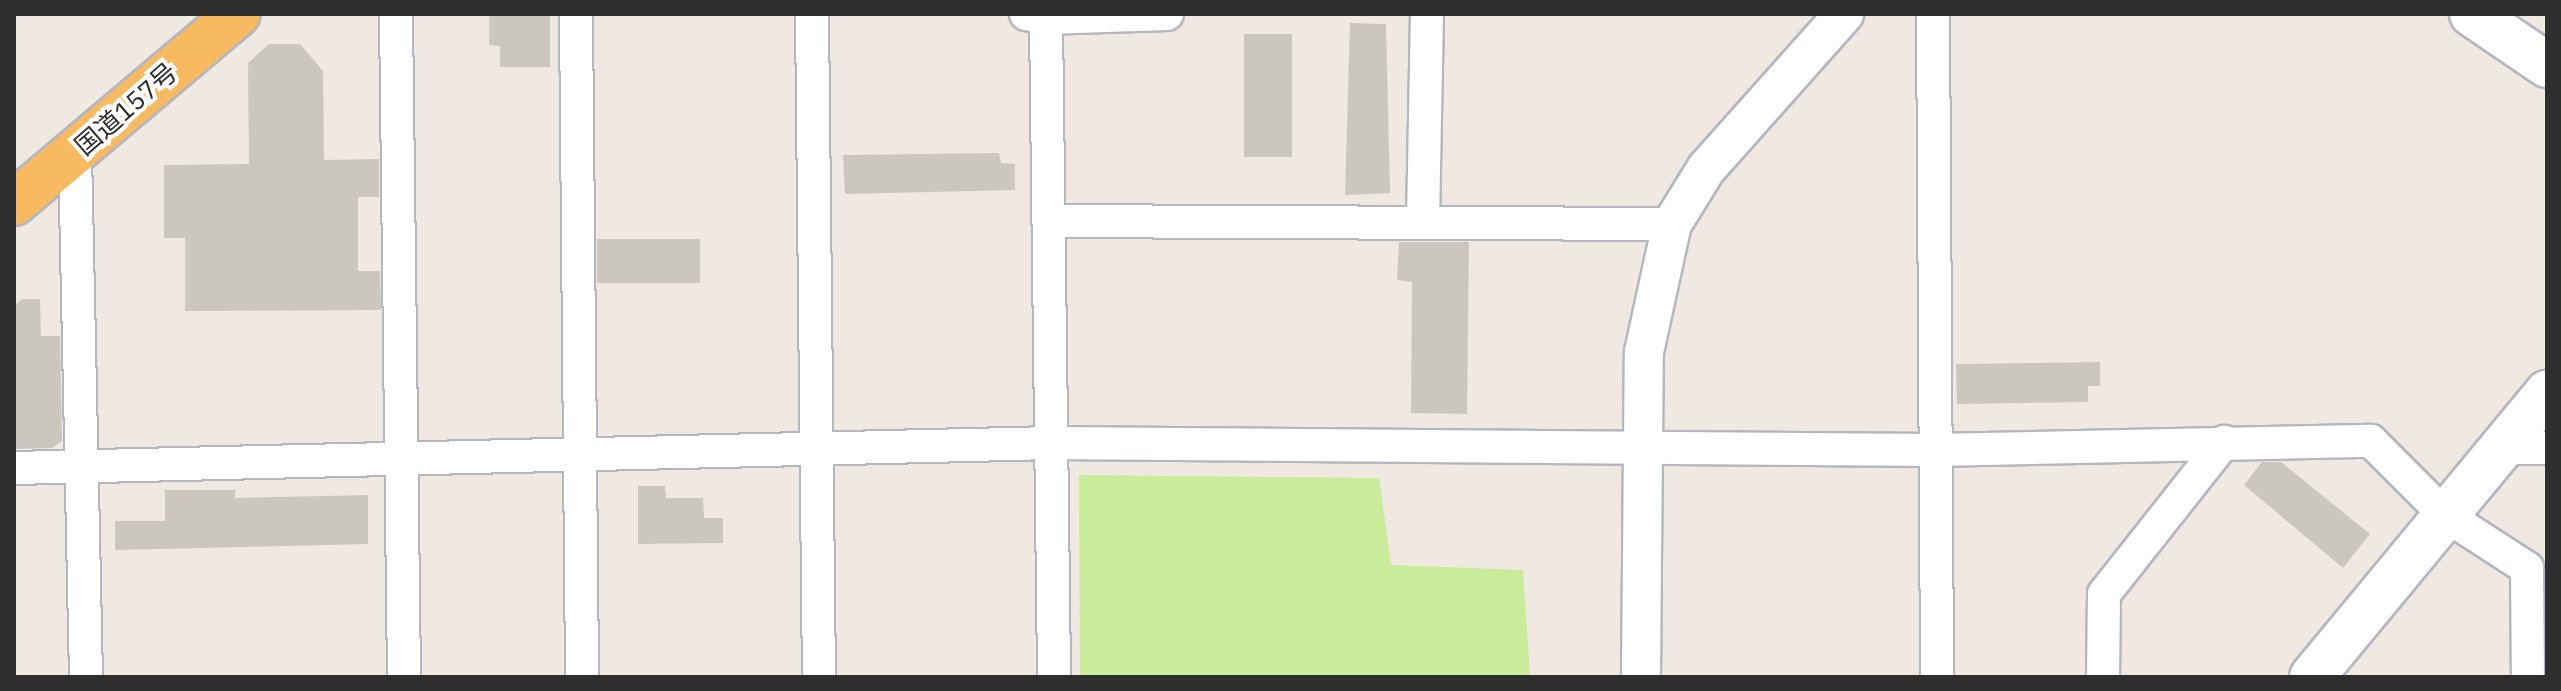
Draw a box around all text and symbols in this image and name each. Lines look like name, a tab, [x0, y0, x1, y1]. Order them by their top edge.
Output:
street label: 国道157号	[69, 56, 183, 162]

